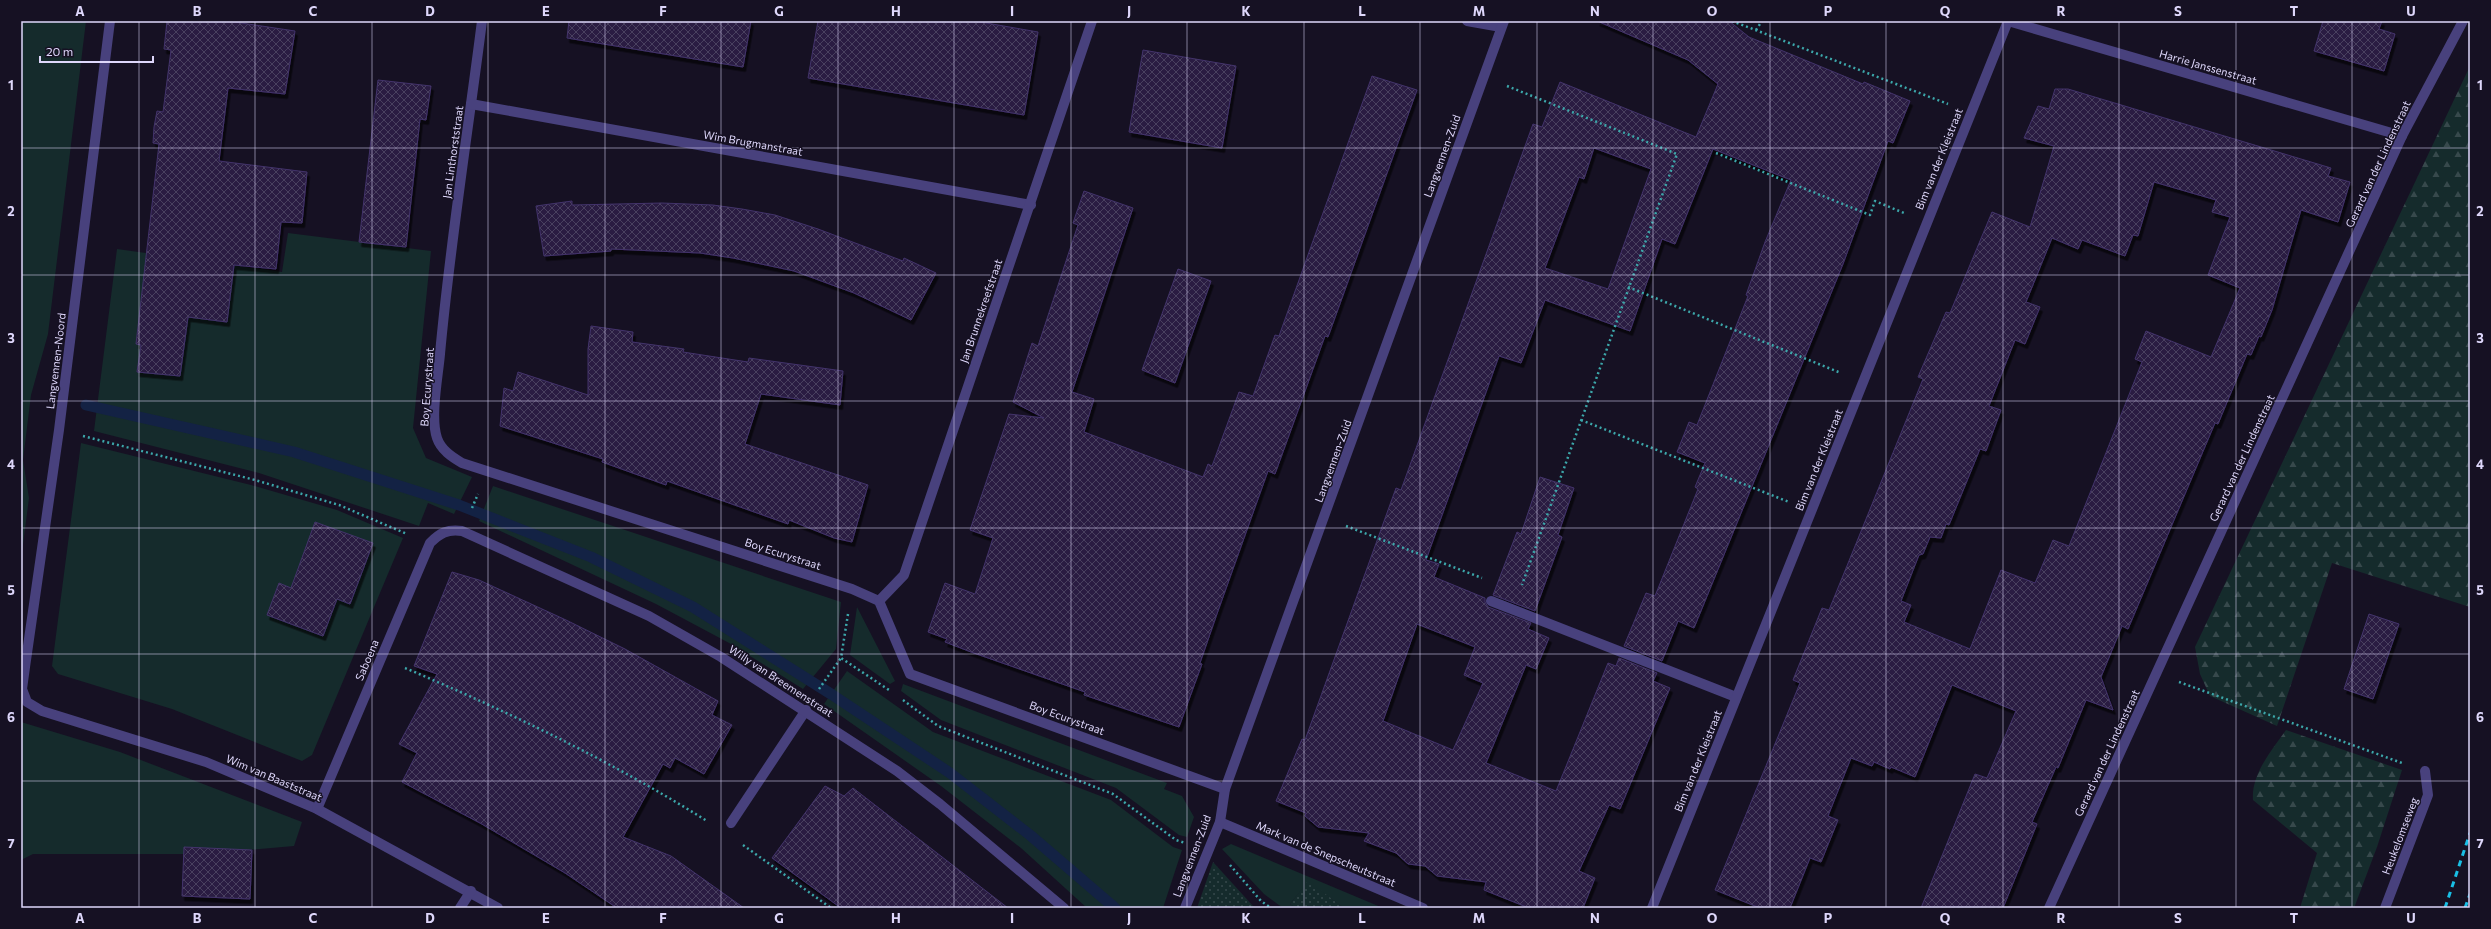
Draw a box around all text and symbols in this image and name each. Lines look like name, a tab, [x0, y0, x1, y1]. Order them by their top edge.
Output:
text: A	[75, 3, 85, 19]
text: B	[193, 3, 202, 19]
text: C	[309, 3, 318, 19]
text: D	[425, 3, 435, 19]
text: E	[542, 3, 550, 19]
text: F	[659, 3, 667, 19]
text: G	[774, 3, 784, 19]
text: H	[891, 3, 901, 19]
text: I	[1010, 3, 1014, 19]
text: J	[1127, 3, 1131, 19]
text: K	[1241, 3, 1251, 19]
text: L	[1358, 3, 1366, 19]
text: M	[1473, 3, 1485, 19]
text: N	[1590, 3, 1600, 19]
text: O	[1707, 3, 1718, 19]
text: P	[1824, 3, 1833, 19]
text: Q	[1940, 3, 1951, 19]
text: R	[2057, 3, 2066, 19]
text: S	[2174, 3, 2182, 19]
text: T	[2290, 3, 2299, 19]
text: U	[2406, 3, 2416, 19]
scale bar	[40, 38, 153, 64]
text: 20 m	[46, 44, 73, 58]
street label: Harrie Janssenstraat	[2158, 46, 2259, 88]
text: 1	[8, 77, 14, 93]
text: 1	[2477, 77, 2483, 93]
street label: Gerard van der Lindenstraat	[2342, 98, 2413, 229]
street label: Jan Linthorststraat	[440, 104, 467, 199]
street label: Bim van der Kleistraat	[1912, 106, 1965, 212]
street label: Langvennen-Zuid	[1421, 113, 1463, 199]
street label: Wim Brugmanstraat	[702, 127, 804, 158]
text: 2	[7, 203, 15, 219]
text: 2	[2476, 203, 2484, 219]
street label: Jan Brunnekreefstraat	[957, 257, 1006, 365]
street label: Langvennen-Noord	[43, 312, 68, 410]
text: 3	[7, 330, 15, 346]
text: 3	[2476, 330, 2484, 346]
street label: Boy Ecurystraat	[417, 347, 436, 427]
street label: Gerard van der Lindenstraat	[2206, 392, 2277, 523]
street label: Bim van der Kleistraat	[1792, 407, 1845, 513]
street label: Langvennen-Zuid	[1312, 418, 1354, 504]
text: 4	[7, 456, 15, 472]
text: 4	[2476, 456, 2484, 472]
street label: Boy Ecurystraat	[743, 535, 823, 572]
text: 5	[7, 582, 15, 598]
text: 5	[2476, 582, 2484, 598]
street label: Saboena	[352, 637, 381, 682]
street label: Willy van Breemenstraat	[727, 642, 836, 719]
street label: Gerard van der Lindenstraat	[2071, 687, 2142, 818]
street label: Boy Ecurystraat	[1028, 698, 1107, 737]
street label: Bim van der Kleistraat	[1671, 708, 1724, 814]
text: 6	[7, 709, 15, 725]
text: 6	[2476, 709, 2484, 725]
street label: Wim van Baaststraat	[224, 751, 325, 804]
street label: Heukelomseweg	[2379, 795, 2420, 876]
street label: Langvennen-Zuid	[1170, 813, 1213, 899]
street label: Mark van de Snepscheutstraat	[1254, 818, 1398, 889]
text: 7	[7, 835, 15, 851]
text: 7	[2476, 835, 2484, 851]
text: A	[75, 910, 85, 926]
text: B	[193, 910, 202, 926]
text: C	[309, 910, 318, 926]
text: D	[425, 910, 435, 926]
text: E	[542, 910, 550, 926]
text: F	[659, 910, 667, 926]
text: G	[774, 910, 784, 926]
text: H	[891, 910, 901, 926]
text: I	[1010, 910, 1014, 926]
text: J	[1127, 910, 1131, 926]
text: K	[1241, 910, 1251, 926]
text: L	[1358, 910, 1366, 926]
text: M	[1473, 910, 1485, 926]
text: N	[1590, 910, 1600, 926]
text: O	[1707, 910, 1718, 926]
text: P	[1824, 910, 1833, 926]
text: Q	[1940, 910, 1951, 926]
text: R	[2057, 910, 2066, 926]
text: S	[2174, 910, 2182, 926]
text: T	[2290, 910, 2299, 926]
text: U	[2406, 910, 2416, 926]

